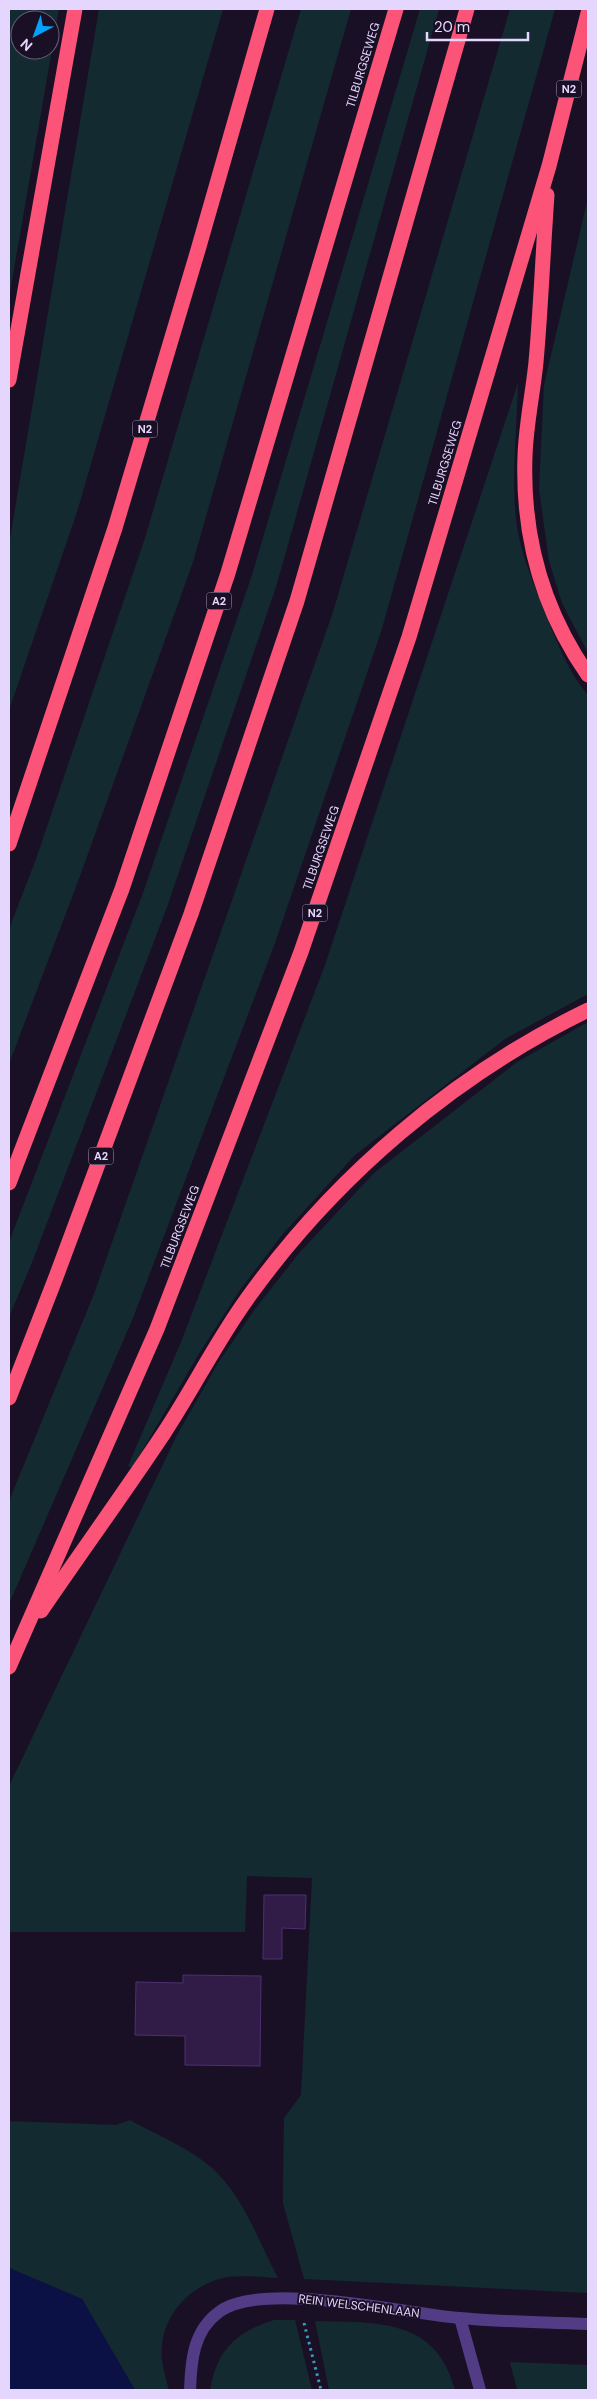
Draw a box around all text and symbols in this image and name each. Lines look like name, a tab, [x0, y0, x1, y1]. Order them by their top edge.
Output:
north arrow	[10, 10, 60, 60]
scale bar	[427, 10, 528, 42]
text: 20 m	[434, 17, 470, 37]
street label: TILBURGSEWEG	[342, 20, 384, 110]
text: N	[17, 35, 36, 55]
road number: N2	[556, 80, 582, 98]
street label: TILBURGSEWEG	[424, 418, 466, 508]
road number: N2	[132, 420, 158, 438]
road number: A2	[206, 592, 232, 610]
street label: TILBURGSEWEG	[299, 804, 343, 892]
road number: N2	[302, 904, 328, 921]
road number: A2	[88, 1148, 114, 1164]
street label: TILBURGSEWEG	[157, 1183, 203, 1271]
street label: REIN WELSCHENLAAN	[298, 2291, 420, 2321]

